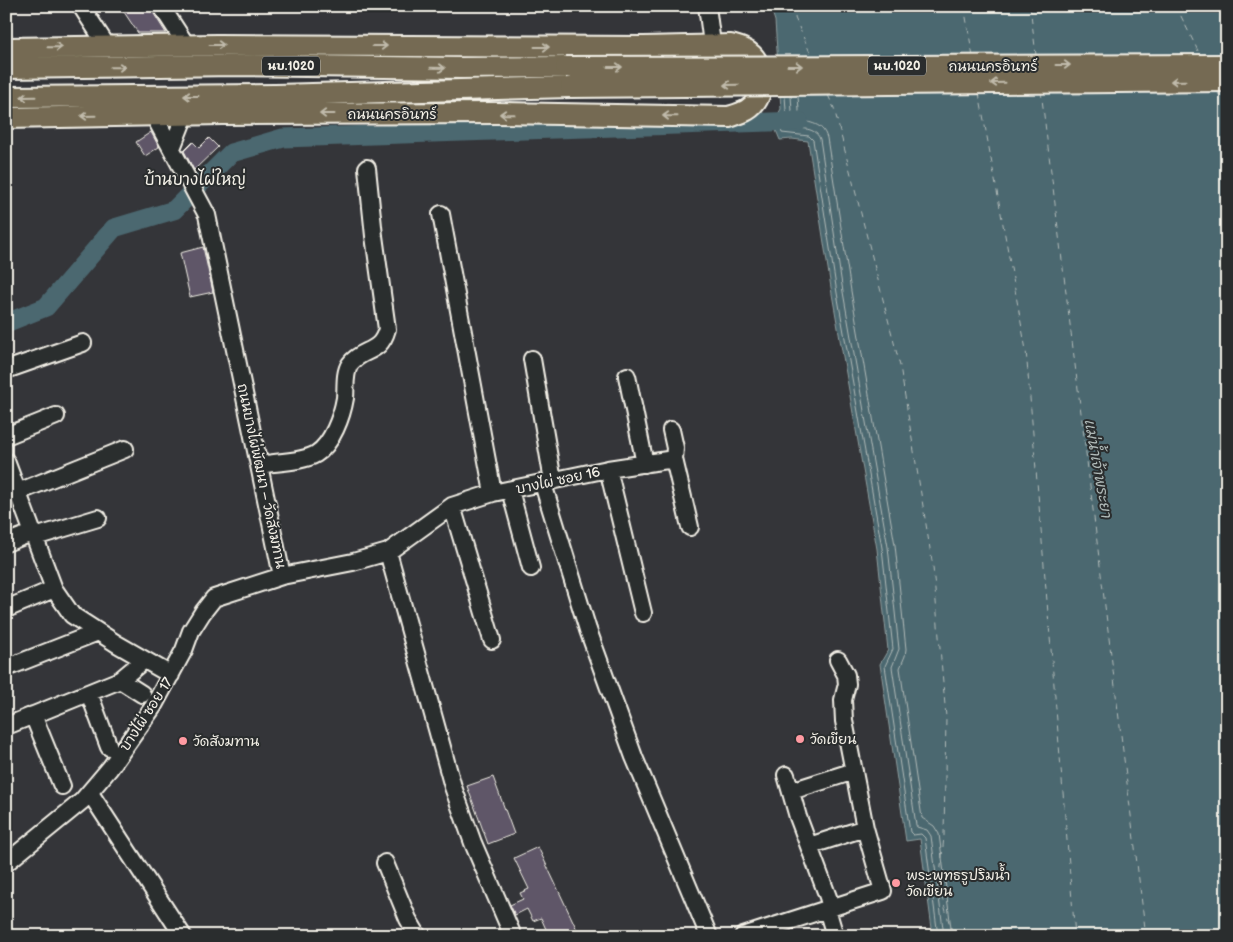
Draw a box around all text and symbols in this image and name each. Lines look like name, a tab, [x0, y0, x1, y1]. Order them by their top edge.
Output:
one-way arrow	[209, 40, 225, 50]
one-way arrow	[372, 41, 388, 51]
one-way arrow	[46, 42, 63, 52]
one-way arrow	[534, 42, 550, 52]
road number: นบ.1020	[262, 56, 320, 76]
road number: นบ.1020	[868, 56, 926, 76]
street label: ถนนนครอินทร์	[948, 57, 1038, 75]
one-way arrow	[1054, 60, 1070, 70]
one-way arrow	[786, 61, 803, 71]
one-way arrow	[109, 62, 125, 71]
one-way arrow	[606, 62, 623, 72]
one-way arrow	[429, 63, 445, 73]
one-way arrow	[1170, 76, 1186, 86]
one-way arrow	[990, 78, 1006, 88]
one-way arrow	[723, 81, 739, 90]
one-way arrow	[183, 91, 199, 100]
one-way arrow	[21, 92, 37, 102]
street label: ถนนนครอินทร์	[347, 105, 437, 123]
one-way arrow	[319, 109, 336, 119]
one-way arrow	[499, 109, 515, 118]
one-way arrow	[80, 112, 96, 121]
one-way arrow	[662, 112, 678, 121]
district label: บ้านบางไผ่ใหญ่	[144, 168, 246, 190]
street label: ถนนบางไผ่พัฒนา – วัดสังฆทาน	[234, 382, 291, 571]
water label: แม่น้ำเจ้าพระยา	[1079, 416, 1121, 520]
street label: บางไผ่ ซอย 16	[514, 462, 602, 498]
street label: บางไผ่ ซอย 17	[116, 674, 177, 754]
place label: วัดเขียน	[810, 731, 857, 748]
place label: วัดสังฆทาน	[193, 733, 260, 750]
marker: วัดเขียน	[794, 733, 806, 745]
marker: วัดสังฆทาน	[177, 735, 189, 747]
place label: พระพุทธรูปริมน้ำ วัดเขียน	[906, 863, 1010, 900]
marker: พระพุทธรูปริมน้ำ วัดเขียน	[890, 877, 902, 889]

